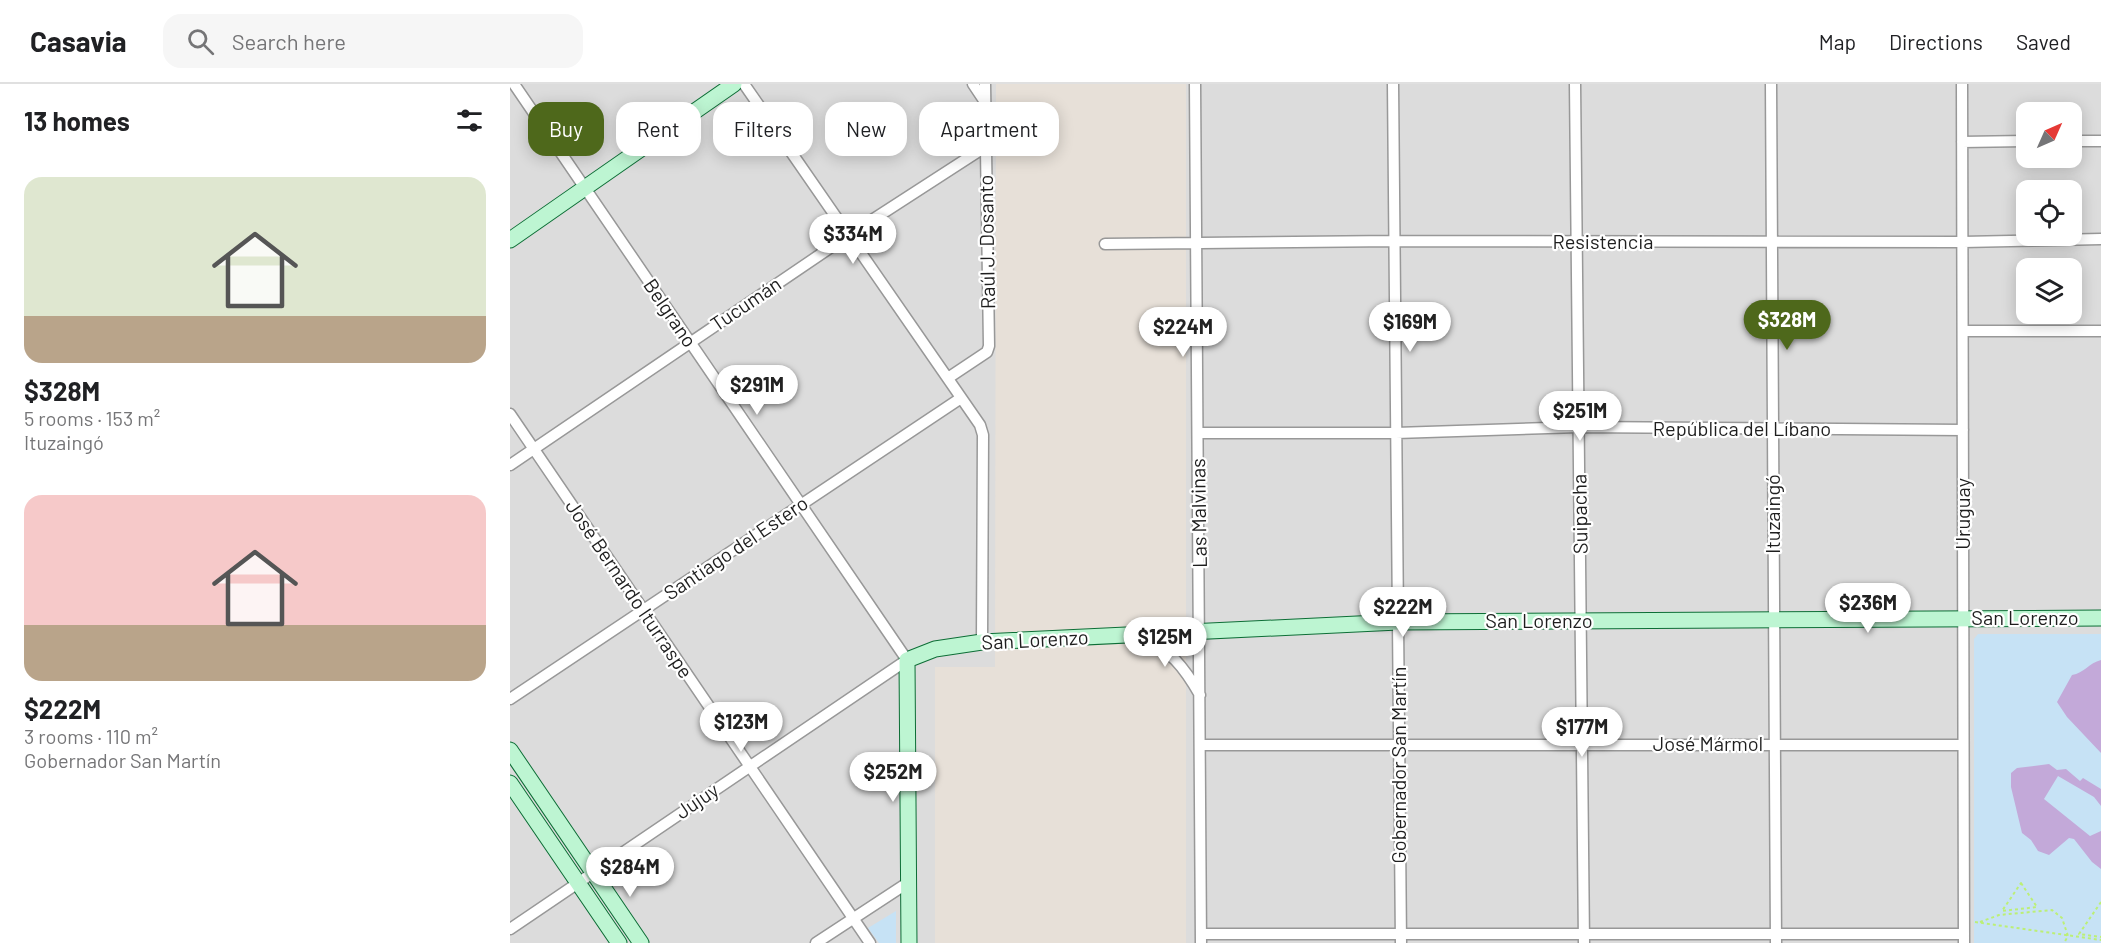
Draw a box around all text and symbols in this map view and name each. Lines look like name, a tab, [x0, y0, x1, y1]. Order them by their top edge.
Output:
search box	[163, 14, 583, 68]
text: Casavia	[30, 24, 127, 58]
icon: search	[184, 25, 217, 58]
text: Search here	[232, 28, 346, 54]
text: Map	[1819, 29, 1856, 54]
text: Directions	[1889, 29, 1983, 54]
text: Saved	[2016, 29, 2071, 54]
chip: Buy	[528, 102, 604, 156]
chip: Rent	[616, 102, 701, 156]
chip: Filters	[713, 102, 813, 156]
chip: New	[825, 102, 907, 156]
chip: Apartment	[919, 102, 1059, 156]
north arrow	[2016, 102, 2082, 168]
map controls	[2016, 102, 2082, 324]
icon: filters	[453, 104, 486, 137]
text: 13 homes	[24, 105, 130, 136]
street label: Raúl J. Dosanto	[973, 175, 999, 309]
button: locate	[2016, 180, 2082, 246]
pin: $334M	[811, 214, 895, 265]
icon: home	[201, 216, 309, 324]
text: $334M	[823, 221, 883, 245]
street label: Resistencia	[1553, 229, 1653, 253]
button: layers	[2016, 258, 2082, 324]
street label: Tucumán	[706, 271, 785, 335]
street label: Belgrano	[639, 274, 702, 351]
pin: $328M	[1745, 300, 1829, 351]
pin: $169M	[1368, 302, 1452, 353]
pin: $224M	[1141, 307, 1225, 358]
text: $328M	[1758, 307, 1816, 331]
text: $169M	[1383, 309, 1437, 333]
text: $224M	[1153, 314, 1213, 338]
pin: $291M	[715, 365, 799, 416]
text: $291M	[730, 372, 784, 396]
text: $328M	[24, 375, 100, 406]
pin: $251M	[1538, 391, 1622, 442]
text: $251M	[1553, 398, 1607, 422]
text: 5 rooms · 153 m²	[24, 406, 160, 430]
street label: República del Líbano	[1653, 416, 1831, 440]
text: Ituzaingó	[24, 430, 104, 454]
street label: Las Malvinas	[1185, 458, 1211, 568]
street label: Suipacha	[1566, 474, 1592, 554]
street label: Ituzaingó	[1760, 474, 1784, 554]
street label: Uruguay	[1950, 478, 1974, 550]
street label: Santiago del Estero	[659, 490, 812, 604]
street label: José Bernardo Iturraspe	[561, 495, 699, 682]
icon: home	[201, 534, 309, 642]
pin: $236M	[1826, 583, 1910, 634]
pin: $222M	[1361, 587, 1445, 638]
text: $236M	[1839, 590, 1897, 614]
text: $222M	[1373, 594, 1433, 618]
street label: San Lorenzo	[1971, 605, 2079, 629]
street label: San Lorenzo	[1485, 608, 1593, 632]
pin: $125M	[1123, 617, 1207, 668]
street label: San Lorenzo	[981, 624, 1089, 654]
text: $125M	[1138, 624, 1192, 648]
street label: Gobernador San Martín	[1386, 667, 1410, 863]
text: $222M	[24, 693, 101, 724]
pin: $123M	[699, 702, 783, 753]
pin: $177M	[1540, 707, 1624, 758]
text: $123M	[714, 709, 768, 733]
text: $177M	[1556, 714, 1608, 738]
text: 3 rooms · 110 m²	[24, 724, 158, 748]
street label: José Mármol	[1653, 731, 1763, 755]
text: Gobernador San Martín	[24, 748, 221, 772]
pin: $252M	[851, 752, 935, 803]
text: $252M	[864, 759, 922, 783]
street label: Jujuy	[670, 777, 723, 823]
pin: $284M	[588, 847, 672, 898]
text: $284M	[600, 854, 660, 878]

